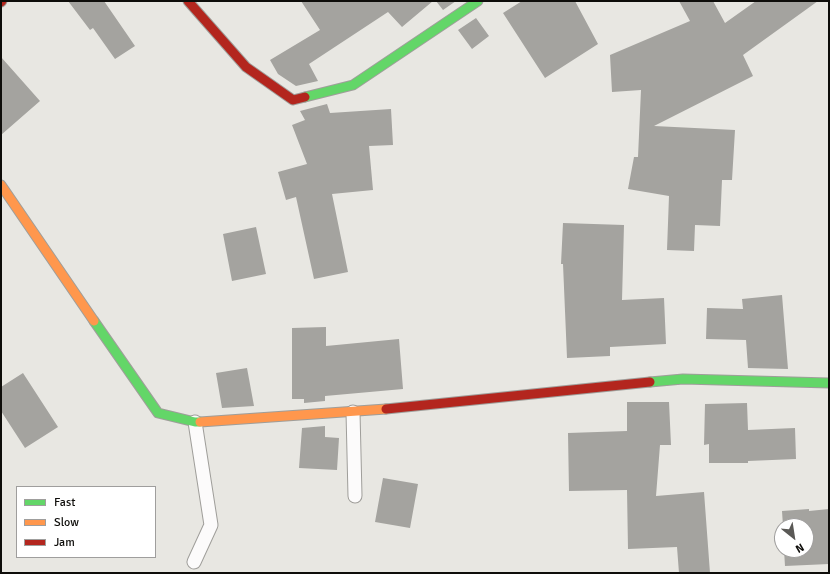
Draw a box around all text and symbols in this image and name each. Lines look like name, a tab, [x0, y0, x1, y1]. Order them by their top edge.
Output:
legend	[16, 486, 156, 558]
text: Fast	[54, 495, 75, 510]
text: Slow	[54, 515, 79, 530]
north arrow	[774, 518, 814, 558]
text: Jam	[54, 535, 75, 550]
text: N	[793, 540, 806, 556]

